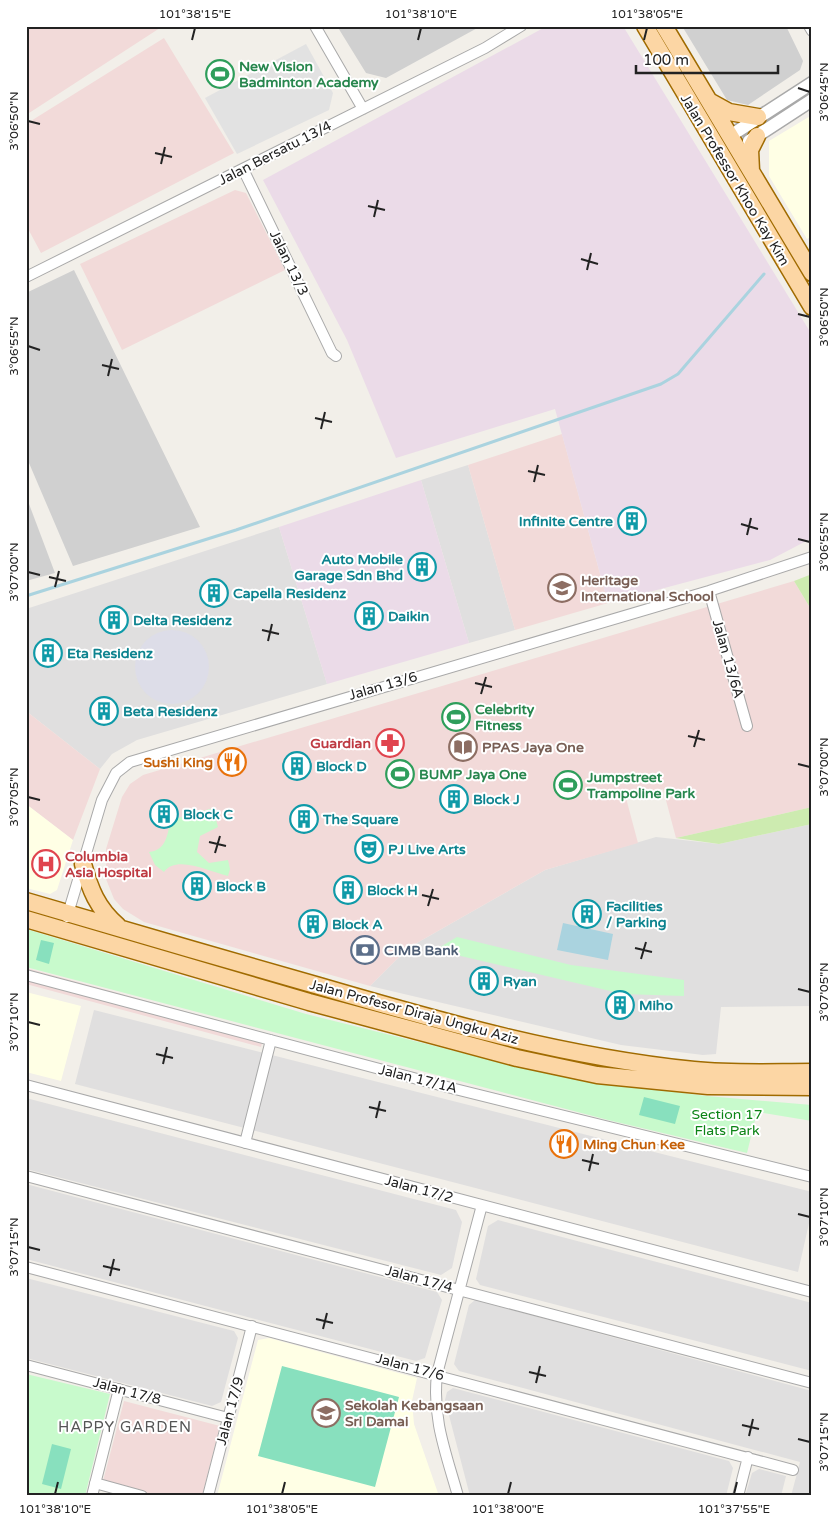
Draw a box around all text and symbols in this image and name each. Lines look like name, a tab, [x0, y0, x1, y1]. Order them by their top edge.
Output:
text: 101°38'15"E	[159, 7, 232, 21]
text: 101°38'10"E	[385, 7, 458, 21]
text: 101°38'05"E	[611, 7, 684, 21]
scale bar	[636, 42, 778, 74]
text: 100 m	[643, 51, 689, 69]
place label: New Vision Badminton Academy	[239, 58, 379, 91]
sports icon: New Vision Badminton Academy	[205, 59, 235, 89]
text: 3°06'45"N	[817, 62, 831, 122]
text: 3°06'50"N	[7, 91, 21, 151]
street label: Jalan Professor Khoo Kay Kim	[677, 91, 793, 269]
street label: Jalan Bersatu 13/4	[216, 117, 335, 189]
street label: Jalan 13/3	[266, 228, 312, 298]
text: 3°06'50"N	[817, 287, 831, 347]
text: 3°06'55"N	[7, 316, 21, 376]
building icon: Infinite Centre	[617, 506, 647, 536]
text: 3°06'55"N	[817, 512, 831, 572]
place label: Infinite Centre	[519, 513, 613, 530]
text: 3°07'00"N	[7, 542, 21, 602]
place label: Auto Mobile Garage Sdn Bhd	[294, 551, 403, 584]
building icon: Auto Mobile Garage Sdn Bhd	[407, 552, 437, 582]
place label: Heritage International School	[581, 572, 714, 605]
school or university icon: Heritage International School	[547, 573, 577, 603]
building icon: Capella Residenz	[199, 578, 229, 608]
place label: Capella Residenz	[233, 585, 346, 602]
building icon: Daikin	[354, 601, 384, 631]
building icon: Delta Residenz	[99, 605, 129, 635]
place label: Daikin	[388, 608, 429, 625]
place label: Delta Residenz	[133, 612, 232, 629]
street label: Jalan 13/6A	[709, 618, 747, 700]
building icon: Eta Residenz	[33, 638, 63, 668]
place label: Eta Residenz	[67, 645, 153, 662]
street label: Jalan 13/6	[347, 668, 419, 704]
building icon: Beta Residenz	[89, 696, 119, 726]
place label: Celebrity Fitness	[475, 701, 535, 734]
sports icon: Celebrity Fitness	[441, 702, 471, 732]
place label: Beta Residenz	[123, 703, 218, 720]
pharmacy icon: Guardian	[375, 728, 405, 758]
library icon: PPAS Jaya One	[448, 732, 478, 762]
place label: Guardian	[310, 735, 371, 752]
text: 3°07'00"N	[817, 737, 831, 797]
place label: PPAS Jaya One	[482, 739, 584, 756]
restaurant icon: Sushi King	[217, 747, 247, 777]
building icon: Block D	[282, 751, 312, 781]
place label: Sushi King	[143, 754, 213, 771]
place label: Block D	[316, 758, 367, 775]
sports icon: BUMP Jaya One	[385, 759, 415, 789]
place label: BUMP Jaya One	[419, 766, 527, 783]
text: 3°07'05"N	[7, 767, 21, 827]
place label: Jumpstreet Trampoline Park	[586, 769, 695, 802]
sports icon: Jumpstreet Trampoline Park	[553, 770, 583, 800]
building icon: Block J	[439, 784, 469, 814]
place label: Block J	[473, 791, 520, 808]
building icon: Block C	[149, 799, 179, 829]
building icon: The Square	[289, 804, 319, 834]
place label: Block C	[183, 806, 233, 823]
place label: The Square	[322, 811, 399, 828]
theatre icon: PJ Live Arts	[354, 834, 384, 864]
place label: PJ Live Arts	[388, 841, 466, 858]
place label: Columbia Asia Hospital	[65, 848, 152, 881]
hospital icon: Columbia Asia Hospital	[31, 849, 61, 879]
building icon: Block B	[182, 871, 212, 901]
building icon: Block H	[333, 875, 363, 905]
place label: Block B	[216, 878, 266, 895]
place label: Block H	[367, 882, 418, 899]
place label: Facilities / Parking	[606, 898, 667, 931]
building icon: Facilities / Parking	[572, 899, 602, 929]
building icon: Block A	[298, 909, 328, 939]
place label: Block A	[332, 916, 383, 933]
bank icon: CIMB Bank	[350, 935, 380, 965]
place label: CIMB Bank	[384, 942, 459, 959]
text: 3°07'05"N	[817, 962, 831, 1022]
building icon: Ryan	[469, 966, 499, 996]
place label: Ryan	[503, 973, 537, 990]
street label: Jalan Profesor Diraja Ungku Aziz	[308, 976, 520, 1048]
building icon: Miho	[605, 990, 635, 1020]
text: 3°07'10"N	[7, 992, 21, 1052]
place label: Miho	[639, 997, 673, 1014]
street label: Jalan 17/1A	[377, 1061, 459, 1097]
park label: Section 17 Flats Park	[691, 1106, 763, 1139]
restaurant icon: Ming Chun Kee	[549, 1129, 579, 1159]
place label: Ming Chun Kee	[583, 1136, 685, 1153]
street label: Jalan 17/2	[383, 1172, 455, 1206]
text: 3°07'10"N	[817, 1187, 831, 1247]
text: 3°07'15"N	[7, 1217, 21, 1277]
street label: Jalan 17/4	[383, 1262, 455, 1296]
street label: Jalan 17/6	[374, 1350, 446, 1384]
street label: Jalan 17/8	[91, 1374, 163, 1408]
street label: Jalan 17/9	[213, 1375, 247, 1447]
place label: Sekolah Kebangsaan Sri Damai	[345, 1397, 483, 1430]
school or university icon: Sekolah Kebangsaan Sri Damai	[311, 1398, 341, 1428]
text: 3°07'15"N	[817, 1412, 831, 1472]
district label: HAPPY GARDEN	[58, 1418, 192, 1436]
text: 101°38'10"E	[19, 1502, 92, 1516]
text: 101°38'05"E	[246, 1502, 319, 1516]
text: 101°38'00"E	[472, 1502, 545, 1516]
text: 101°37'55"E	[698, 1502, 771, 1516]

